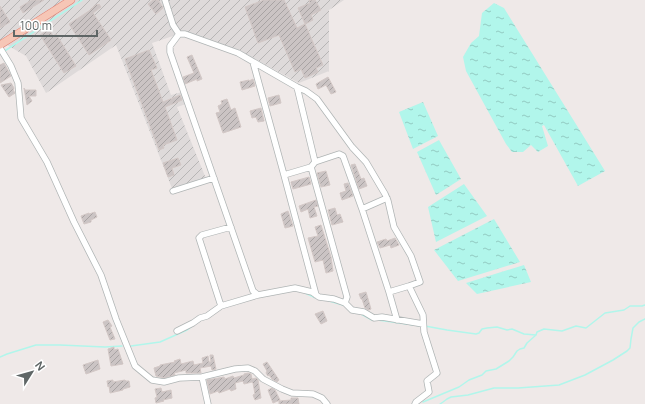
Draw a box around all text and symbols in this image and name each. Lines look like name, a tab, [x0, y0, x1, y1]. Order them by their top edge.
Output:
scale bar	[14, 12, 97, 38]
text: 100 m	[20, 17, 52, 34]
north arrow	[12, 352, 52, 392]
text: N	[32, 358, 49, 373]

